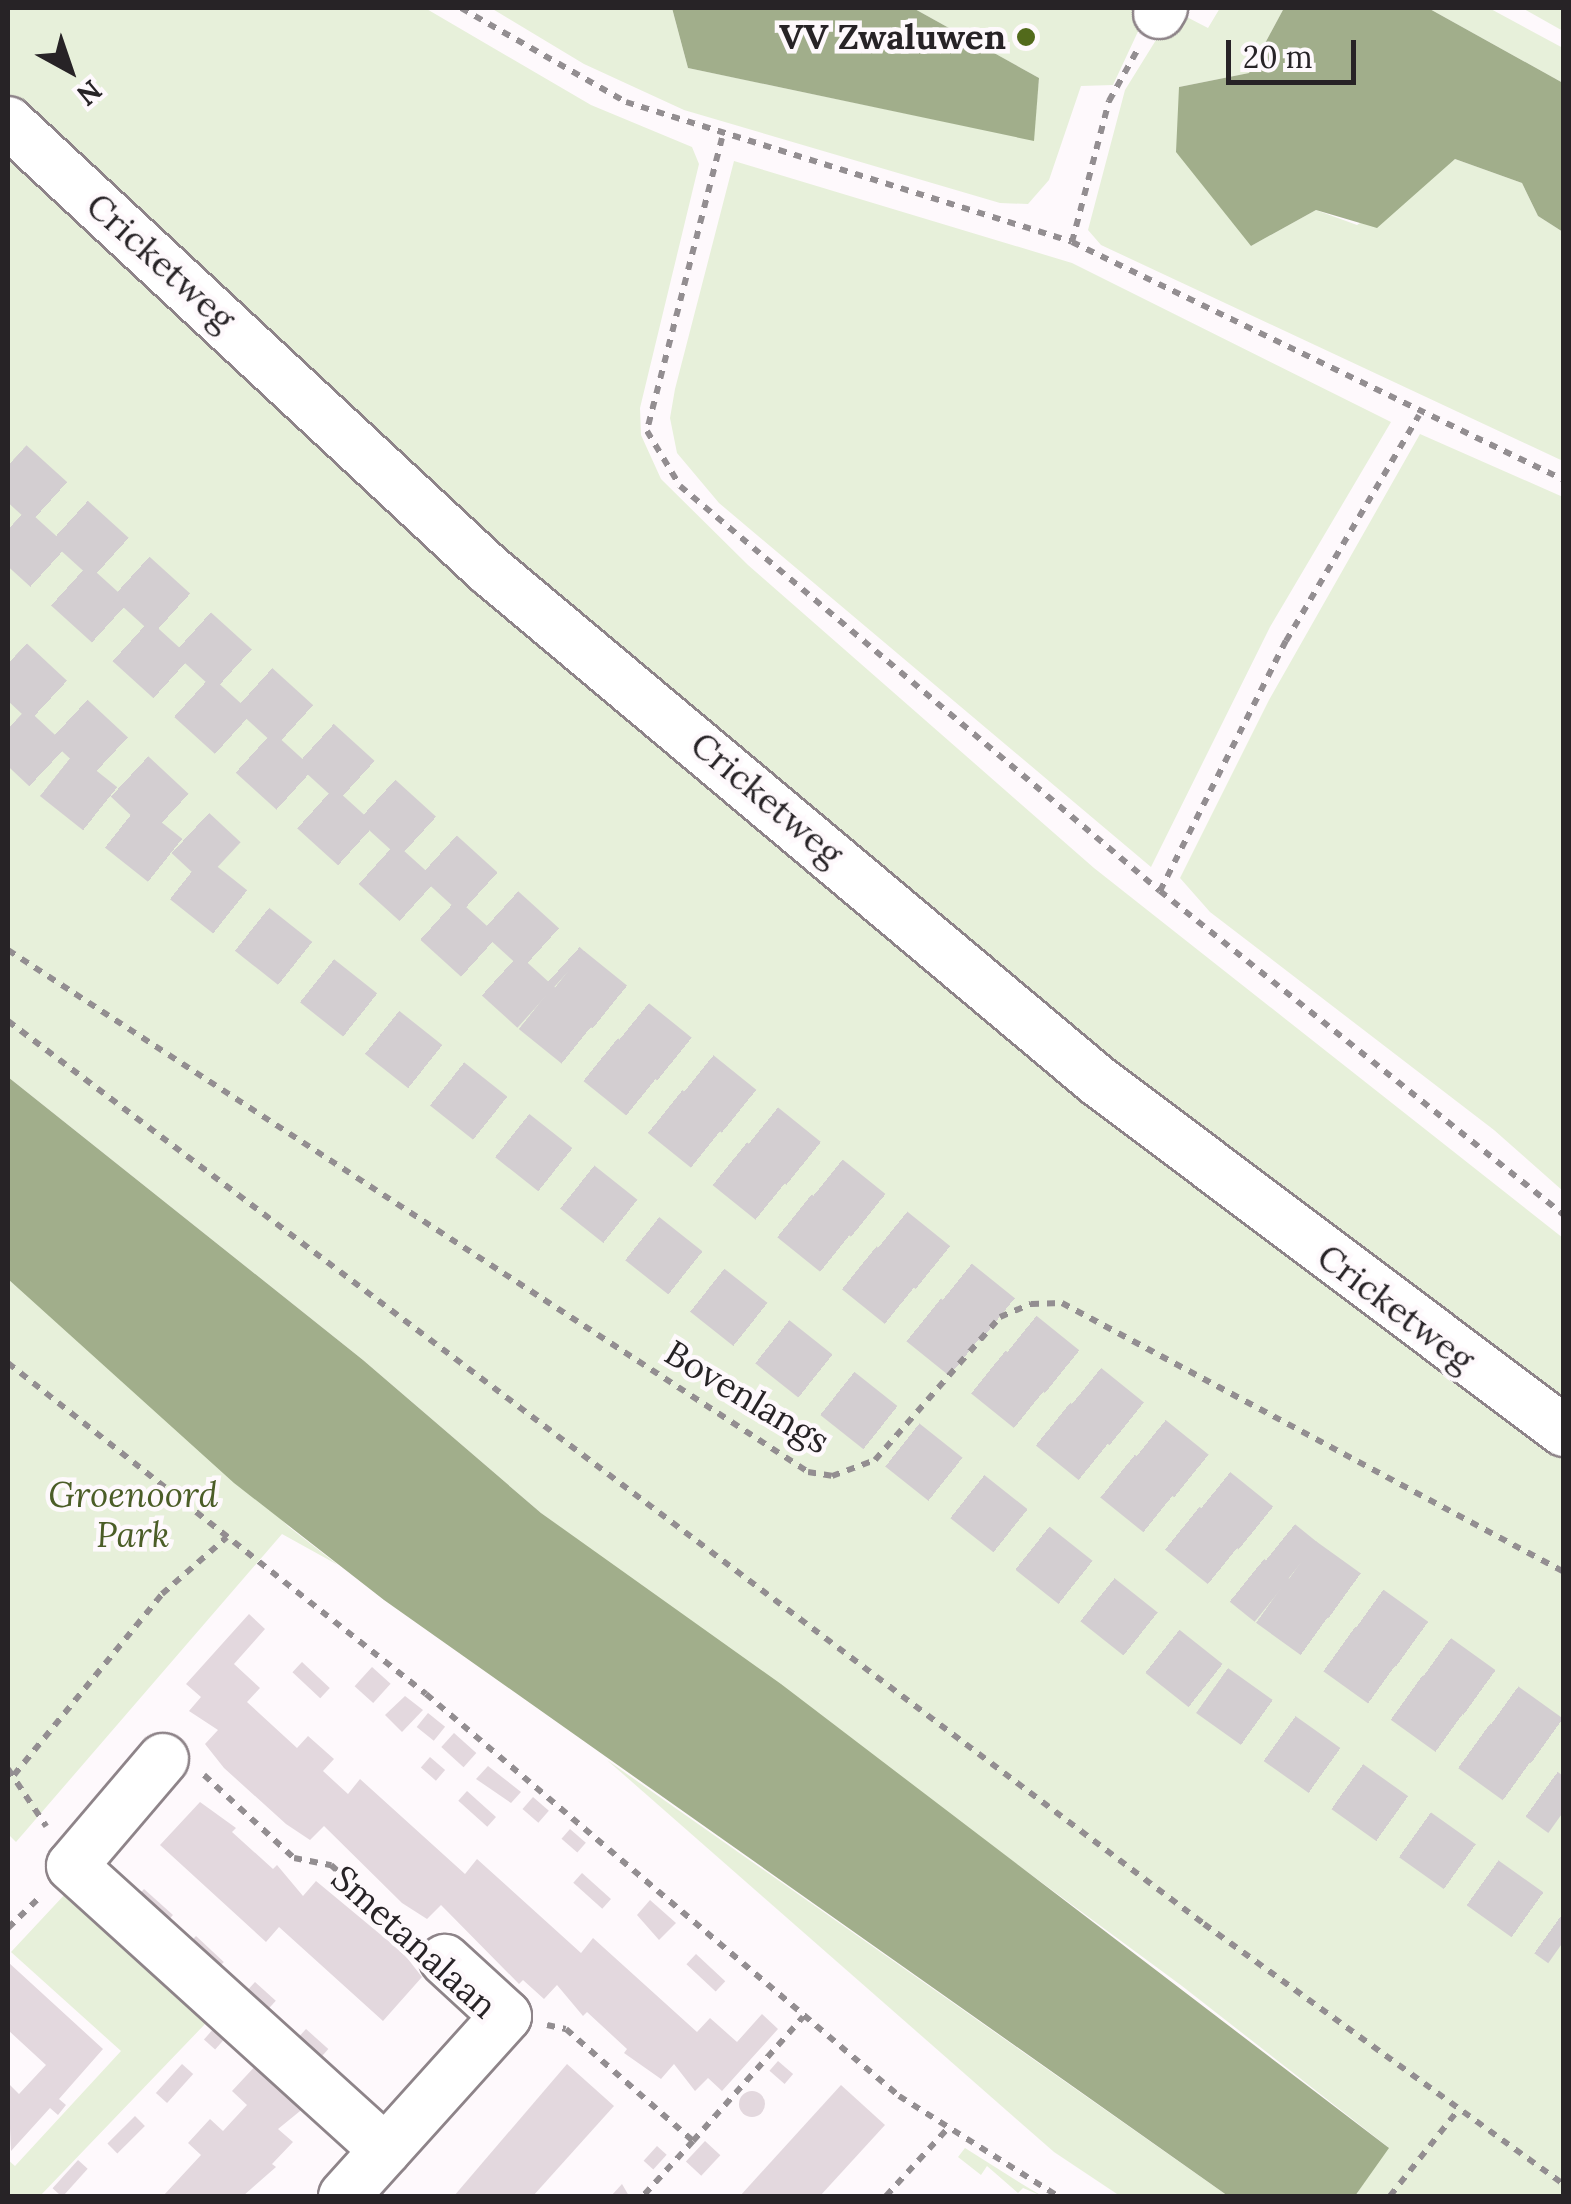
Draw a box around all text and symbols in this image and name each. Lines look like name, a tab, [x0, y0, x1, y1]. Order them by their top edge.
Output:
place label: VV Zwaluwen	[779, 16, 1006, 58]
north arrow	[20, 20, 120, 120]
scale bar	[1231, 20, 1361, 82]
marker: VV Zwaluwen	[1015, 26, 1037, 48]
text: 20 m	[1243, 38, 1312, 76]
text: N	[69, 72, 109, 114]
street label: Cricketweg	[78, 184, 244, 340]
street label: Cricketweg	[682, 723, 852, 875]
street label: Cricketweg	[1309, 1235, 1483, 1381]
street label: Bovenlangs	[657, 1332, 837, 1462]
park label: Groenoord Park	[48, 1474, 218, 1556]
street label: Smetanalaan	[323, 1857, 505, 2027]

